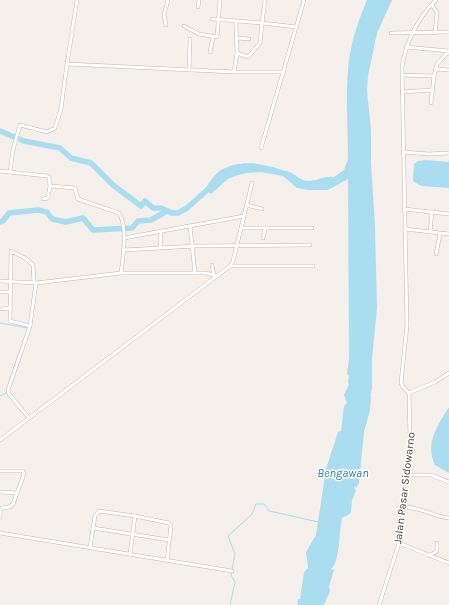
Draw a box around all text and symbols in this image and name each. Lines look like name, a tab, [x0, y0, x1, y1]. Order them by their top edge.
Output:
street label: Jalan Pasar Sidowarno	[391, 431, 418, 545]
water label: Bengawan	[317, 466, 369, 480]

